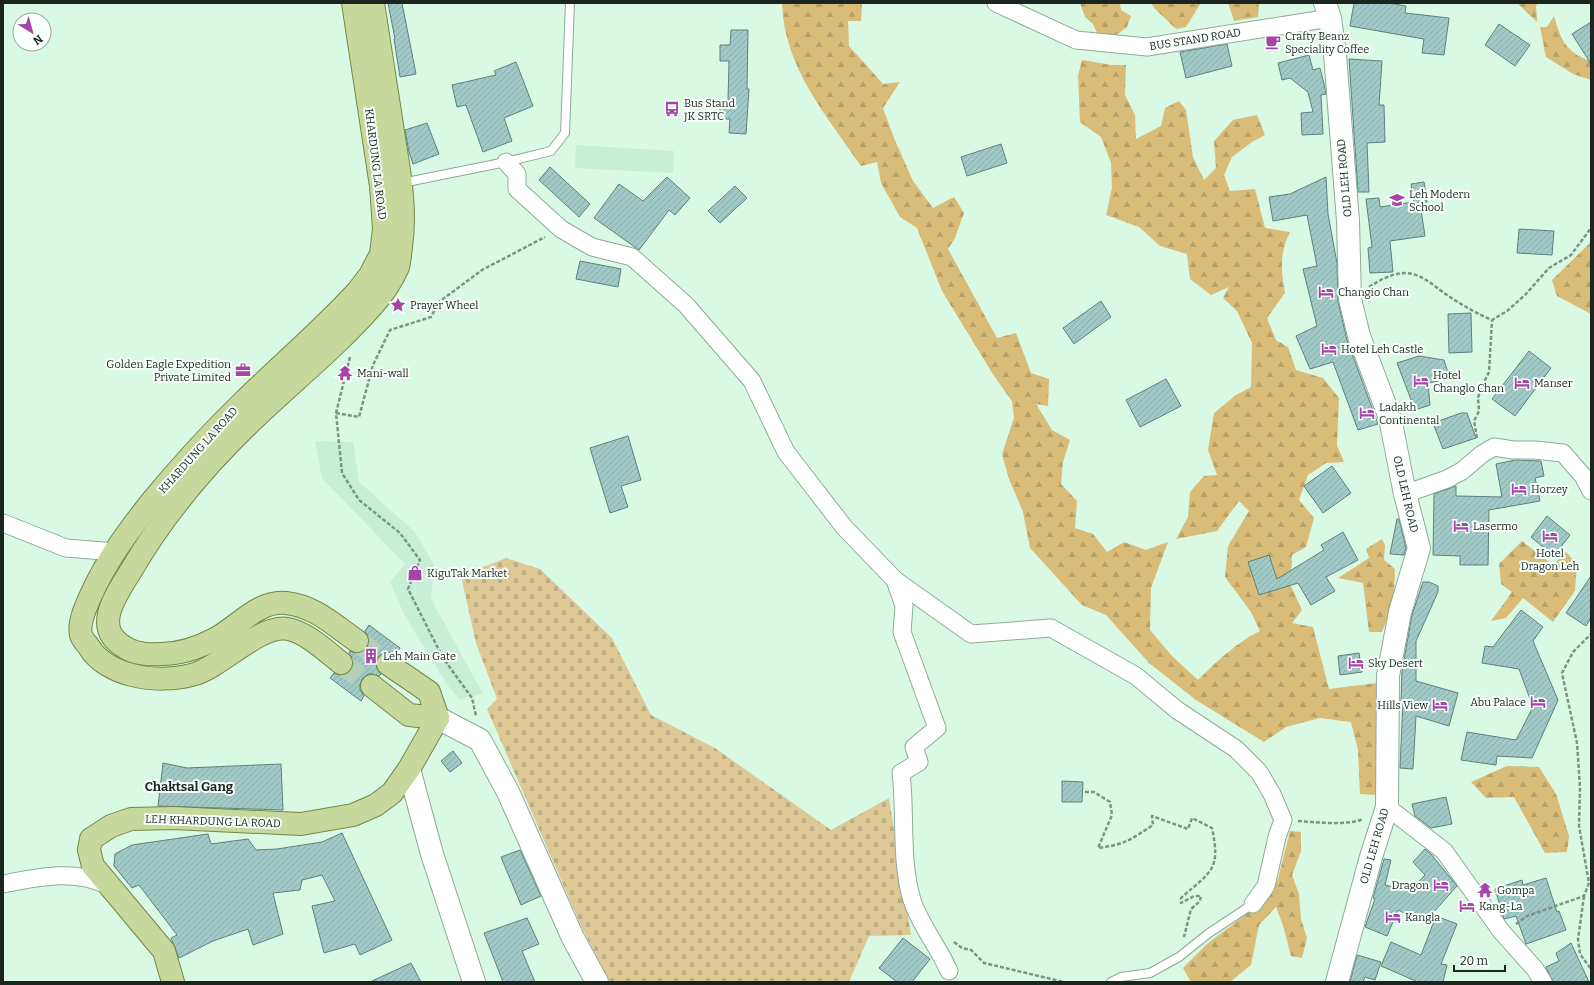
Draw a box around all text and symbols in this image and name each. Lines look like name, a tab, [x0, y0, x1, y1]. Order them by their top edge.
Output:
north arrow	[12, 12, 52, 52]
street label: BUS STAND ROAD	[1148, 26, 1242, 53]
place label: Crafty Beanz Speciality Coffee	[1285, 30, 1369, 56]
text: N	[30, 32, 45, 48]
cafe icon: Crafty Beanz Speciality Coffee	[1264, 33, 1282, 51]
place label: Bus Stand JK SRTC	[683, 97, 735, 123]
bus stop icon: Bus Stand JK SRTC	[663, 100, 681, 118]
street label: KHARDUNG LA ROAD	[362, 108, 389, 220]
street label: OLD LEH ROAD	[1335, 138, 1354, 218]
place label: Leh Modern School	[1409, 188, 1470, 214]
school or university icon: Leh Modern School	[1388, 191, 1406, 209]
hotel icon: Changio Chan	[1317, 283, 1335, 301]
place label: Changio Chan	[1338, 286, 1409, 299]
place icon: Prayer Wheel	[389, 296, 407, 314]
place label: Prayer Wheel	[410, 299, 479, 312]
hotel icon: Hotel Leh Castle	[1320, 340, 1338, 358]
place label: Hotel Leh Castle	[1341, 343, 1423, 356]
place label: Golden Eagle Expedition Private Limited	[106, 358, 231, 384]
office icon: Golden Eagle Expedition Private Limited	[234, 361, 252, 379]
temple icon: Mani-wall	[336, 364, 354, 382]
place label: Mani-wall	[357, 367, 409, 380]
place label: Hotel Changlo Chan	[1433, 369, 1504, 395]
hotel icon: Hotel Changlo Chan	[1412, 372, 1430, 390]
hotel icon: Manser	[1513, 374, 1531, 392]
place label: Manser	[1534, 377, 1573, 390]
place label: Ladakh Continental	[1379, 401, 1439, 427]
street label: KHARDUNG LA ROAD	[156, 404, 241, 496]
hotel icon: Ladakh Continental	[1358, 404, 1376, 422]
street label: OLD LEH ROAD	[1390, 454, 1421, 534]
hotel icon: Horzey	[1510, 480, 1528, 498]
place label: Horzey	[1531, 483, 1568, 496]
hotel icon: Lasermo	[1452, 517, 1470, 535]
place label: Lasermo	[1473, 520, 1518, 533]
hotel icon: Hotel Dragon Leh	[1541, 527, 1559, 545]
place label: Hotel Dragon Leh	[1521, 547, 1579, 573]
shop icon: KiguTak Market	[406, 564, 424, 582]
place label: KiguTak Market	[427, 567, 507, 580]
building icon: Leh Main Gate	[362, 647, 380, 665]
place label: Leh Main Gate	[383, 650, 456, 663]
hotel icon: Sky Desert	[1347, 654, 1365, 672]
place label: Sky Desert	[1368, 657, 1423, 670]
hotel icon: Abu Palace	[1529, 693, 1547, 711]
hotel icon: Hills View	[1431, 696, 1449, 714]
place label: Abu Palace	[1470, 696, 1526, 709]
place label: Hills View	[1377, 699, 1428, 712]
district label: Chaktsal Gang	[145, 779, 234, 794]
street label: OLD LEH ROAD	[1357, 806, 1392, 886]
street label: LEH KHARDUNG LA ROAD	[145, 813, 281, 830]
hotel icon: Dragon	[1432, 876, 1450, 894]
place label: Dragon	[1391, 879, 1429, 892]
temple icon: Gompa	[1476, 881, 1494, 899]
place label: Gompa	[1497, 884, 1534, 897]
hotel icon: Kang-La	[1458, 897, 1476, 915]
place label: Kang-La	[1479, 900, 1522, 913]
hotel icon: Kangla	[1384, 908, 1402, 926]
place label: Kangla	[1405, 911, 1440, 924]
scale bar	[1454, 947, 1505, 973]
text: 20 m	[1460, 954, 1489, 968]

